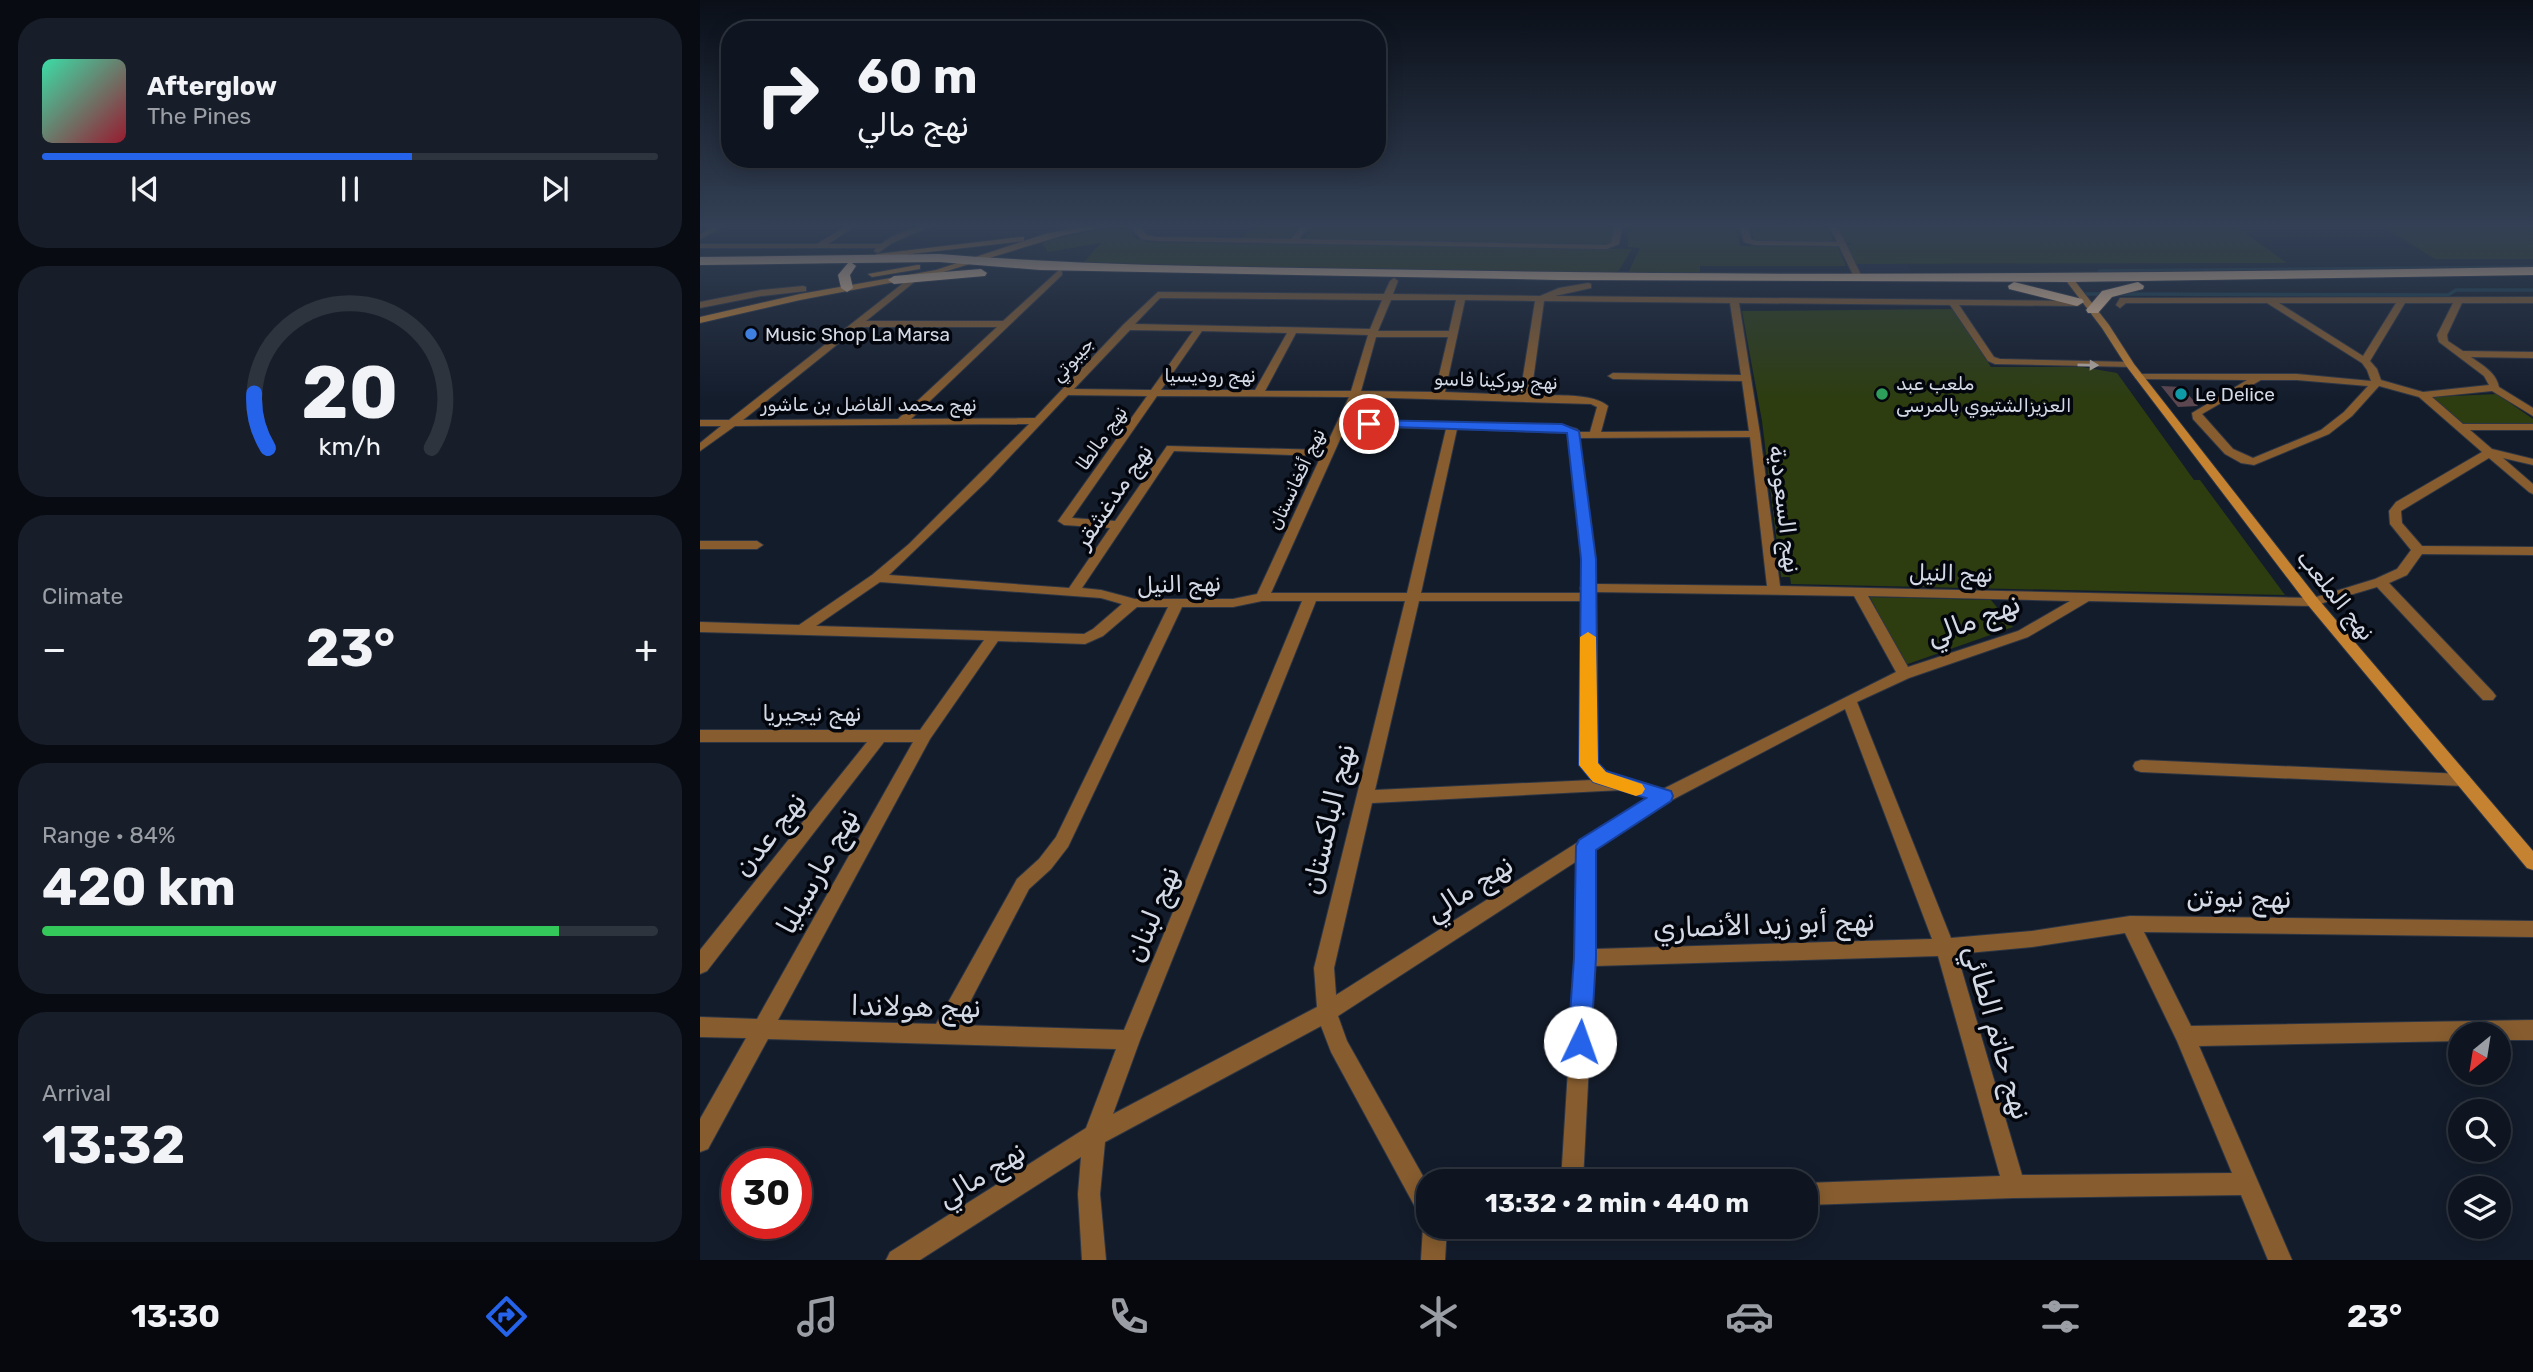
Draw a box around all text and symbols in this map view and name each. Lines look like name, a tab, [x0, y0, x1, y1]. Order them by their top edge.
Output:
text: 60 m	[857, 47, 978, 105]
icon: right	[742, 49, 833, 140]
text: Afterglow	[147, 71, 277, 102]
text: The Pines	[147, 102, 251, 130]
text: نهج مالي	[857, 106, 969, 144]
icon: previous	[126, 170, 164, 208]
icon: pause	[331, 170, 369, 208]
icon: next	[536, 170, 574, 208]
place label: Music Shop La Marsa	[765, 323, 950, 346]
marker: Music Shop La Marsa	[743, 326, 759, 342]
street label: جيبوتي	[1046, 332, 1101, 389]
text: 20	[302, 350, 398, 436]
one-way arrow	[2077, 359, 2099, 371]
street label: نهج روديسيا	[1164, 364, 1256, 389]
street label: نهج بوركينا فاسو	[1434, 367, 1558, 396]
place label: ملعب عبد العزيزالشتيوي بالمرسى	[1896, 372, 2072, 419]
place label: Le Delice	[2195, 383, 2275, 406]
marker: ملعب عبد العزيزالشتيوي بالمرسى	[1874, 386, 1890, 402]
marker: Le Delice	[2173, 386, 2189, 402]
street label: نهج محمد الفاضل بن عاشور	[760, 393, 977, 418]
pin	[1339, 394, 1399, 454]
street label: نهج مالطا	[1071, 402, 1134, 476]
icon: arrive	[1350, 405, 1388, 443]
street label: نهج أفغانستان	[1263, 425, 1332, 535]
text: km/h	[319, 431, 381, 460]
street label: نهج مدغشقر	[1067, 439, 1160, 556]
street label: نهج السعودية	[1761, 444, 1807, 575]
street label: نهج الملعب	[2289, 544, 2381, 647]
street label: نهج النيل	[1909, 558, 1993, 590]
street label: نهج النيل	[1136, 569, 1222, 601]
text: Climate	[42, 582, 123, 610]
street label: نهج مالي	[1921, 586, 2027, 657]
text: 23°	[306, 617, 395, 679]
text: −	[42, 626, 67, 672]
text: +	[634, 626, 658, 672]
street label: نهج نيجيريا	[762, 699, 862, 729]
street label: نهج الباكستان	[1295, 740, 1365, 899]
street label: نهج عدن	[726, 785, 815, 885]
street label: نهج مارسيليا	[769, 803, 868, 941]
text: Range · 84%	[42, 821, 176, 849]
street label: نهج مالي	[1419, 848, 1522, 933]
text: 420 km	[42, 856, 236, 918]
street label: نهج لبنان	[1118, 861, 1189, 968]
street label: نهج نيوتن	[2186, 880, 2292, 918]
street label: نهج أبو زيد الأنصاري	[1652, 904, 1876, 948]
street label: نهج حاتم الطائي	[1952, 941, 2038, 1125]
street label: نهج هولاندا	[850, 989, 981, 1027]
position arrow	[1543, 1005, 1617, 1079]
north arrow	[2448, 1022, 2511, 1085]
map controls	[2448, 1022, 2511, 1239]
text: Arrival	[42, 1079, 111, 1107]
button: search	[2448, 1099, 2511, 1162]
text: 13:32	[42, 1114, 185, 1176]
street label: نهج مالي	[931, 1134, 1034, 1219]
speed limit sign: 30	[721, 1148, 812, 1239]
button: layers	[2448, 1176, 2511, 1239]
text: 13:32 · 2 min · 440 m	[1485, 1188, 1749, 1219]
icon: directions	[482, 1292, 531, 1341]
icon: music	[793, 1292, 842, 1341]
icon: phone	[1104, 1292, 1153, 1341]
icon: climate	[1414, 1292, 1463, 1341]
icon: car	[1725, 1292, 1774, 1341]
icon: filters	[2036, 1292, 2085, 1341]
text: 13:30	[131, 1297, 220, 1335]
text: 23°	[2347, 1297, 2402, 1335]

